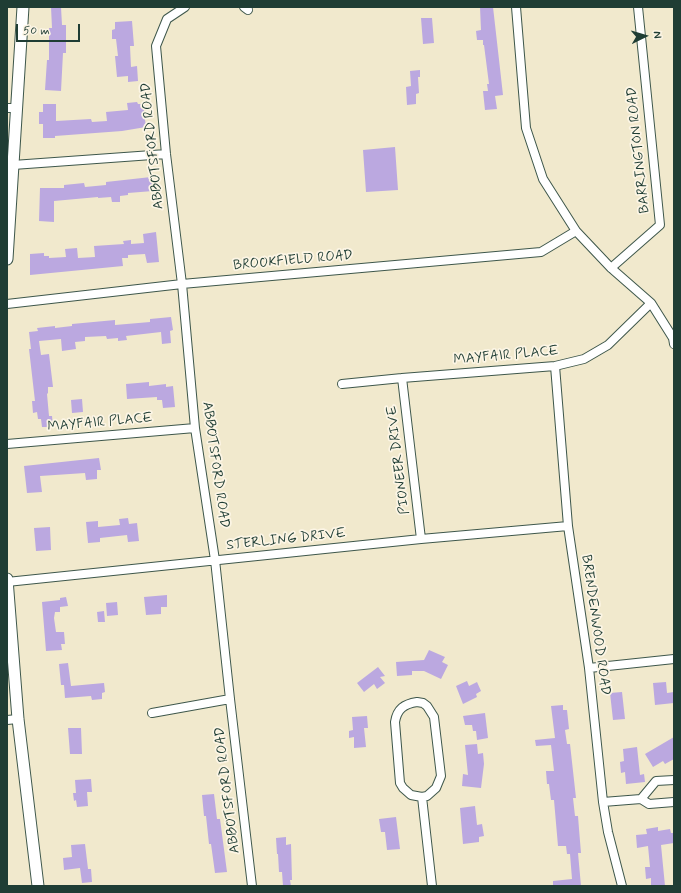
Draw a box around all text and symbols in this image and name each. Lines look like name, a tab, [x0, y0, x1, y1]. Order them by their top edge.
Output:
scale bar	[18, 16, 82, 42]
north arrow	[625, 16, 665, 56]
text: 50 m	[23, 23, 50, 39]
text: N	[650, 31, 664, 39]
street label: ABBOTSFORD ROAD	[138, 82, 168, 210]
street label: BARRINGTON ROAD	[624, 86, 654, 214]
street label: BROOKFIELD ROAD	[232, 247, 354, 275]
street label: MAYFAIR PLACE	[453, 343, 559, 369]
street label: ABBOTSFORD ROAD	[198, 401, 232, 529]
street label: PIONEER DRIVE	[384, 405, 414, 515]
street label: MAYFAIR PLACE	[47, 410, 153, 436]
street label: STERLING DRIVE	[225, 525, 347, 555]
street label: BRENDENWOOD ROAD	[577, 554, 613, 696]
street label: ABBOTSFORD ROAD	[212, 726, 244, 854]

